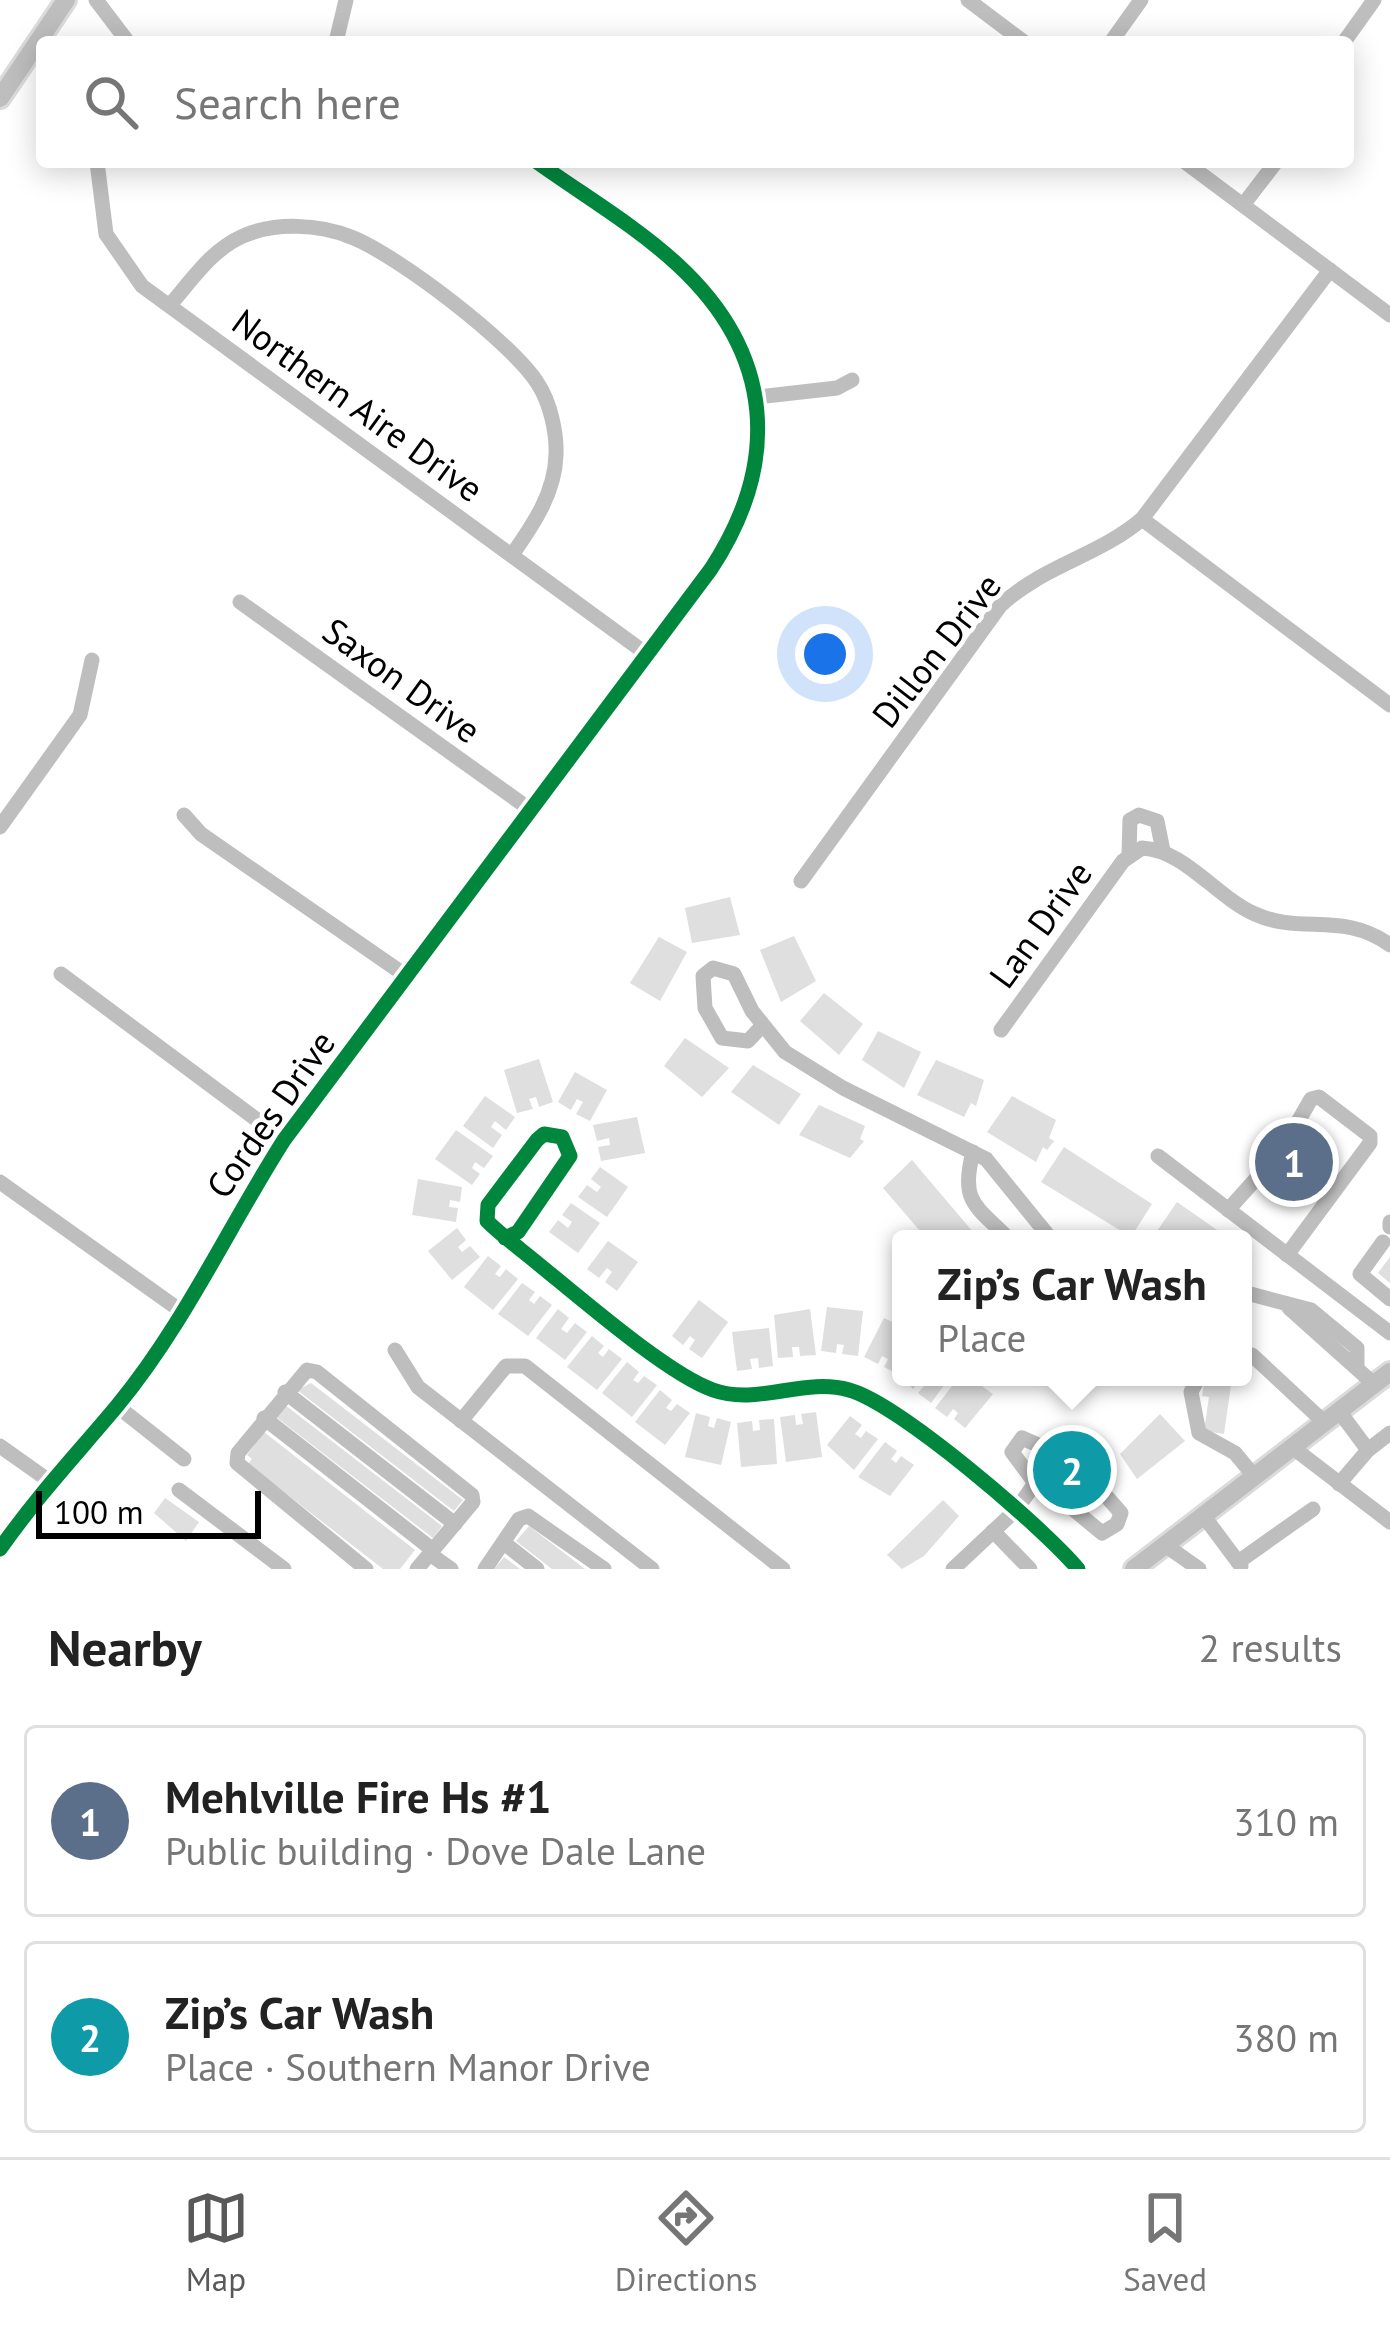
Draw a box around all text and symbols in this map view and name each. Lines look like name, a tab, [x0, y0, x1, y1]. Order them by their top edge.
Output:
search box	[36, 36, 1354, 168]
icon: search	[78, 69, 144, 135]
text: Search here	[174, 73, 401, 131]
street label: Northern Aire Drive	[223, 298, 493, 512]
street label: Dillon Drive	[861, 563, 1011, 737]
street label: Saxon Drive	[314, 607, 490, 753]
your location	[795, 624, 855, 684]
street label: Lan Drive	[978, 851, 1102, 997]
street label: Cordes Drive	[195, 1021, 345, 1207]
pin: 1	[1255, 1117, 1333, 1207]
popup	[892, 1230, 1252, 1386]
text: Zip’s Car Wash	[937, 1254, 1207, 1312]
text: Place	[937, 1312, 1026, 1363]
pin: 2	[1033, 1425, 1111, 1515]
scale bar	[36, 1485, 261, 1538]
text: 100 m	[54, 1490, 144, 1533]
text: Nearby	[48, 1614, 202, 1680]
text: 2 results	[1199, 1622, 1342, 1673]
text: Mehlville Fire Hs #1	[165, 1767, 552, 1825]
text: 1	[79, 1796, 101, 1847]
text: 310 m	[1233, 1796, 1339, 1847]
text: Public building · Dove Dale Lane	[165, 1825, 706, 1876]
text: Zip’s Car Wash	[165, 1983, 434, 2041]
text: 2	[79, 2012, 101, 2063]
text: 380 m	[1233, 2012, 1339, 2063]
text: Place · Southern Manor Drive	[165, 2041, 651, 2092]
tab: Map	[183, 2185, 249, 2300]
tab: Directions	[615, 2185, 757, 2300]
tab: Saved	[1123, 2185, 1207, 2300]

